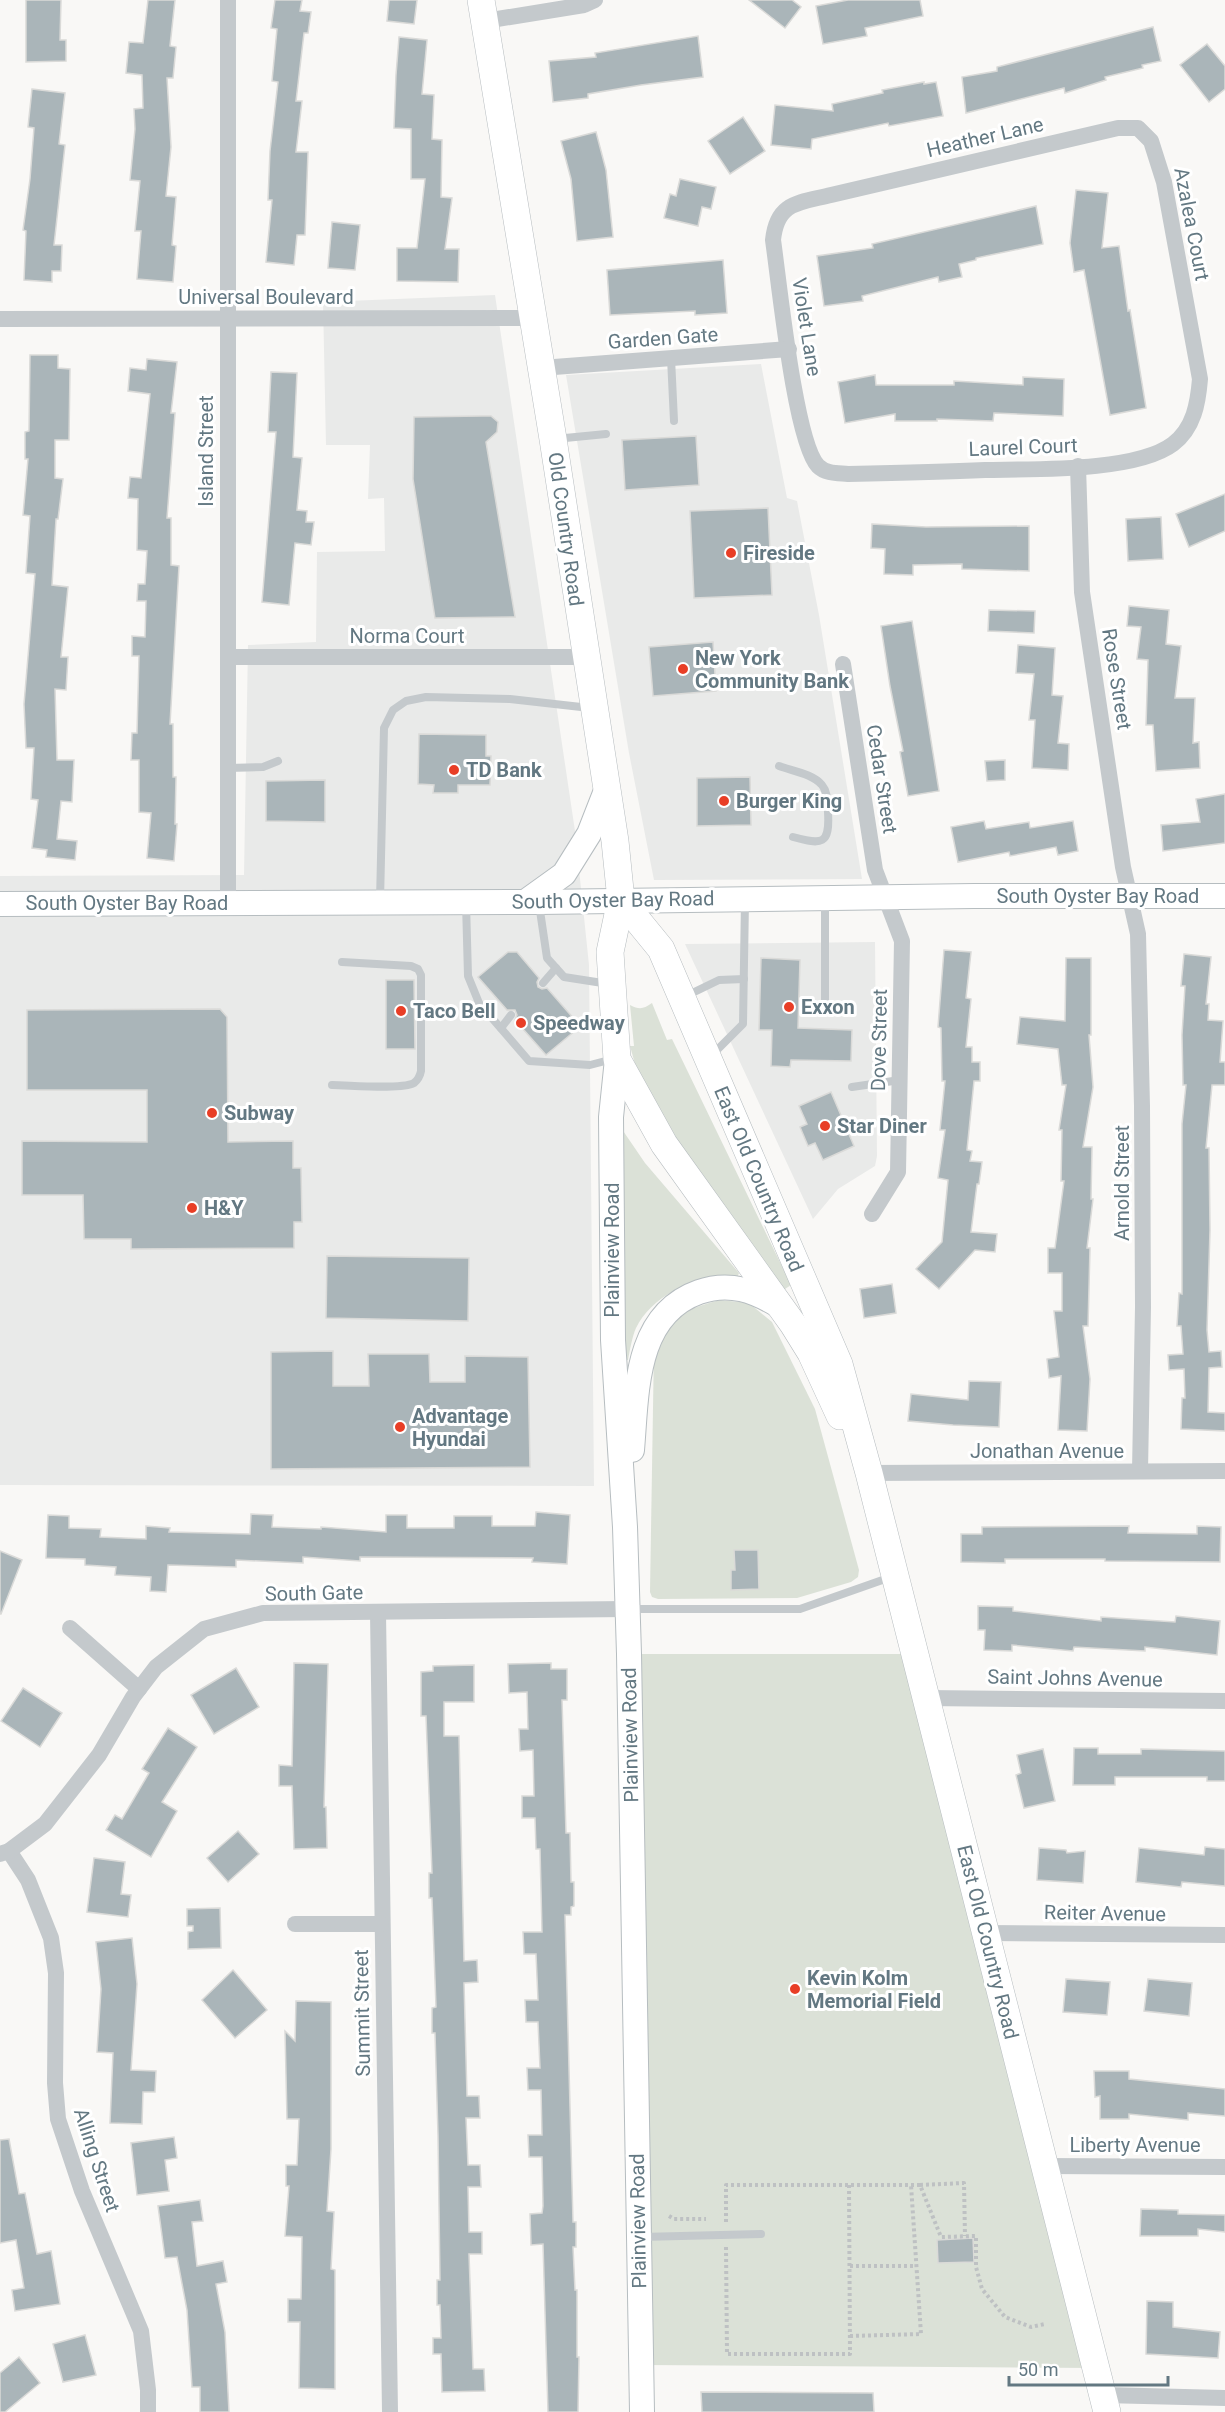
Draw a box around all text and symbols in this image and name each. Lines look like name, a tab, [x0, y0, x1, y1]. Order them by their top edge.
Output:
street label: Heather Lane	[924, 112, 1046, 162]
street label: Azalea Court	[1169, 165, 1215, 283]
street label: Violet Lane	[787, 276, 827, 378]
street label: Universal Boulevard	[178, 285, 354, 309]
street label: Garden Gate	[607, 322, 719, 354]
street label: Island Street	[194, 395, 218, 507]
street label: Laurel Court	[968, 433, 1078, 461]
street label: Old Country Road	[543, 450, 589, 608]
place label: Fireside	[743, 541, 815, 565]
marker: Fireside	[724, 546, 738, 560]
street label: Norma Court	[349, 624, 465, 648]
street label: Rose Street	[1097, 627, 1137, 731]
place label: New York Community Bank	[695, 646, 849, 693]
marker: New York Community Bank	[676, 662, 690, 676]
street label: Cedar Street	[862, 723, 902, 835]
place label: TD Bank	[466, 758, 542, 782]
marker: TD Bank	[447, 763, 461, 777]
place label: Burger King	[736, 789, 842, 813]
marker: Burger King	[717, 794, 731, 808]
street label: South Oyster Bay Road	[997, 884, 1199, 908]
street label: South Oyster Bay Road	[511, 886, 715, 914]
street label: South Oyster Bay Road	[26, 891, 228, 915]
street label: Dove Street	[866, 989, 892, 1091]
place label: Exxon	[801, 995, 855, 1019]
place label: Taco Bell	[413, 999, 495, 1023]
marker: Exxon	[782, 1000, 796, 1014]
marker: Taco Bell	[394, 1004, 408, 1018]
place label: Speedway	[533, 1011, 626, 1035]
marker: Speedway	[514, 1016, 528, 1030]
street label: East Old Country Road	[709, 1083, 809, 1275]
place label: Subway	[224, 1101, 295, 1125]
marker: Subway	[205, 1106, 219, 1120]
place label: Star Diner	[837, 1114, 927, 1138]
marker: Star Diner	[818, 1119, 832, 1133]
street label: Arnold Street	[1110, 1125, 1134, 1241]
street label: Plainview Road	[600, 1182, 624, 1318]
place label: H&Y	[204, 1196, 244, 1220]
marker: H&Y	[185, 1201, 199, 1215]
place label: Advantage Hyundai	[412, 1404, 508, 1451]
marker: Advantage Hyundai	[393, 1420, 407, 1434]
street label: Jonathan Avenue	[970, 1439, 1124, 1463]
street label: South Gate	[265, 1580, 363, 1606]
street label: Saint Johns Avenue	[987, 1664, 1163, 1692]
street label: Plainview Road	[617, 1667, 643, 1803]
street label: East Old Country Road	[952, 1842, 1024, 2042]
street label: Reiter Avenue	[1044, 1900, 1166, 1926]
street label: Summit Street	[349, 1949, 375, 2077]
place label: Kevin Kolm Memorial Field	[807, 1966, 941, 2013]
marker: Kevin Kolm Memorial Field	[788, 1982, 802, 1996]
street label: Alling Street	[69, 2105, 125, 2215]
street label: Liberty Avenue	[1069, 2133, 1201, 2157]
street label: Plainview Road	[625, 2153, 651, 2289]
scale bar	[1009, 2349, 1168, 2387]
text: 50 m	[1018, 2359, 1058, 2380]

